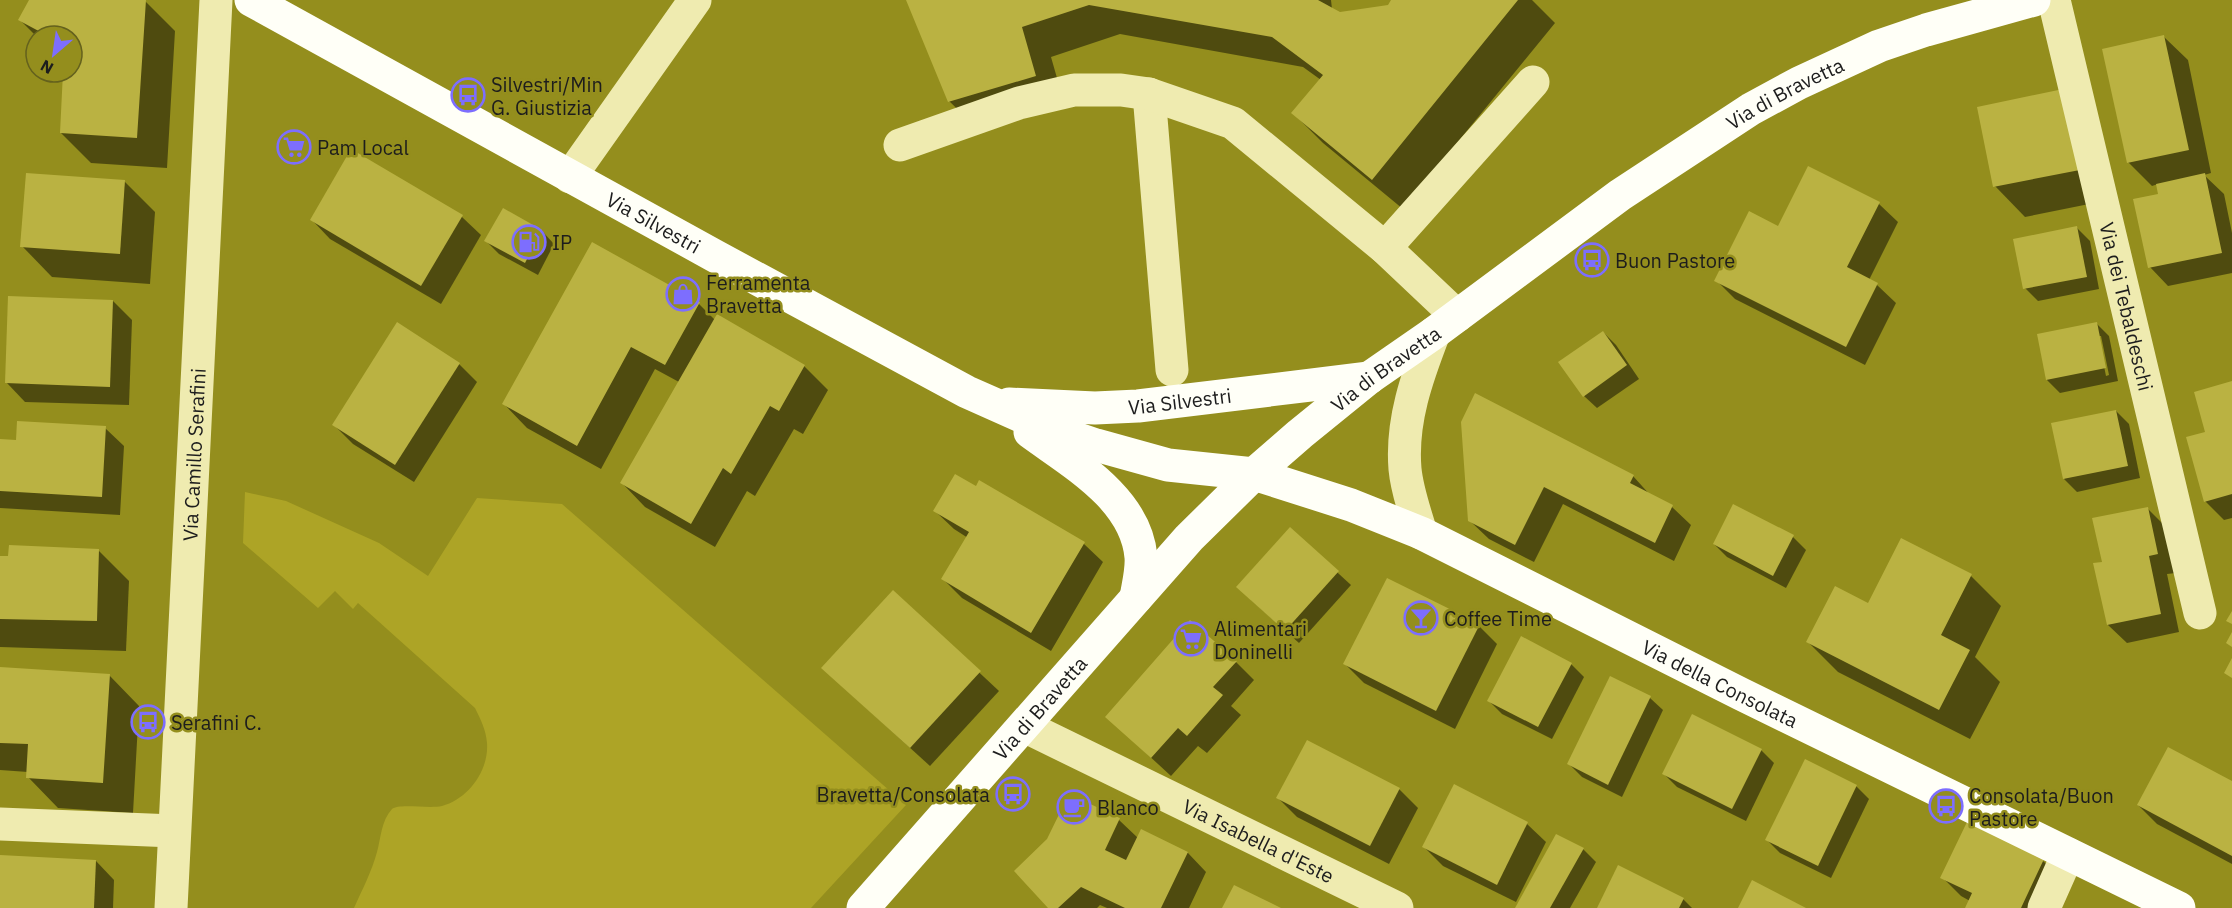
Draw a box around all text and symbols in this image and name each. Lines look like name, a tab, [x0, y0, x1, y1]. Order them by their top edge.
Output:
north arrow	[24, 24, 84, 84]
street label: Via di Bravetta	[1721, 51, 1848, 135]
text: N	[37, 56, 57, 79]
place label: Silvestri/Min G. Giustizia	[491, 71, 603, 121]
bus stop icon: Silvestri/Min G. Giustizia	[450, 77, 486, 113]
supermarket icon: Pam Local	[276, 129, 312, 165]
place label: Pam Local	[317, 134, 409, 161]
street label: Via Silvestri	[602, 185, 706, 259]
street label: Via dei Tebaldeschi	[2094, 219, 2160, 394]
fuel station icon: IP	[511, 224, 547, 260]
place label: IP	[552, 229, 572, 256]
bus stop icon: Buon Pastore	[1574, 242, 1610, 278]
place label: Buon Pastore	[1615, 247, 1735, 274]
place label: Ferramenta Bravetta	[706, 269, 811, 319]
shop icon: Ferramenta Bravetta	[665, 276, 701, 312]
street label: Via di Bravetta	[1325, 319, 1446, 418]
street label: Via Camillo Serafini	[176, 367, 211, 542]
street label: Via Silvestri	[1127, 381, 1233, 420]
bar icon: Coffee Time	[1403, 600, 1439, 636]
place label: Coffee Time	[1444, 605, 1552, 632]
place label: Alimentari Doninelli	[1214, 615, 1307, 665]
supermarket icon: Alimentari Doninelli	[1173, 621, 1209, 657]
street label: Via della Consolata	[1637, 633, 1803, 734]
street label: Via di Bravetta	[986, 650, 1093, 765]
bus stop icon: Serafini C.	[130, 704, 166, 740]
place label: Serafini C.	[171, 709, 262, 736]
bus stop icon: Bravetta/Consolata	[995, 776, 1031, 812]
place label: Bravetta/Consolata	[816, 781, 990, 808]
place label: Consolata/Buon Pastore	[1969, 782, 2114, 832]
bus stop icon: Consolata/Buon Pastore	[1928, 788, 1964, 824]
cafe icon: Blanco	[1056, 789, 1092, 825]
street label: Via Isabella d'Este	[1178, 792, 1339, 889]
place label: Blanco	[1097, 794, 1159, 821]

